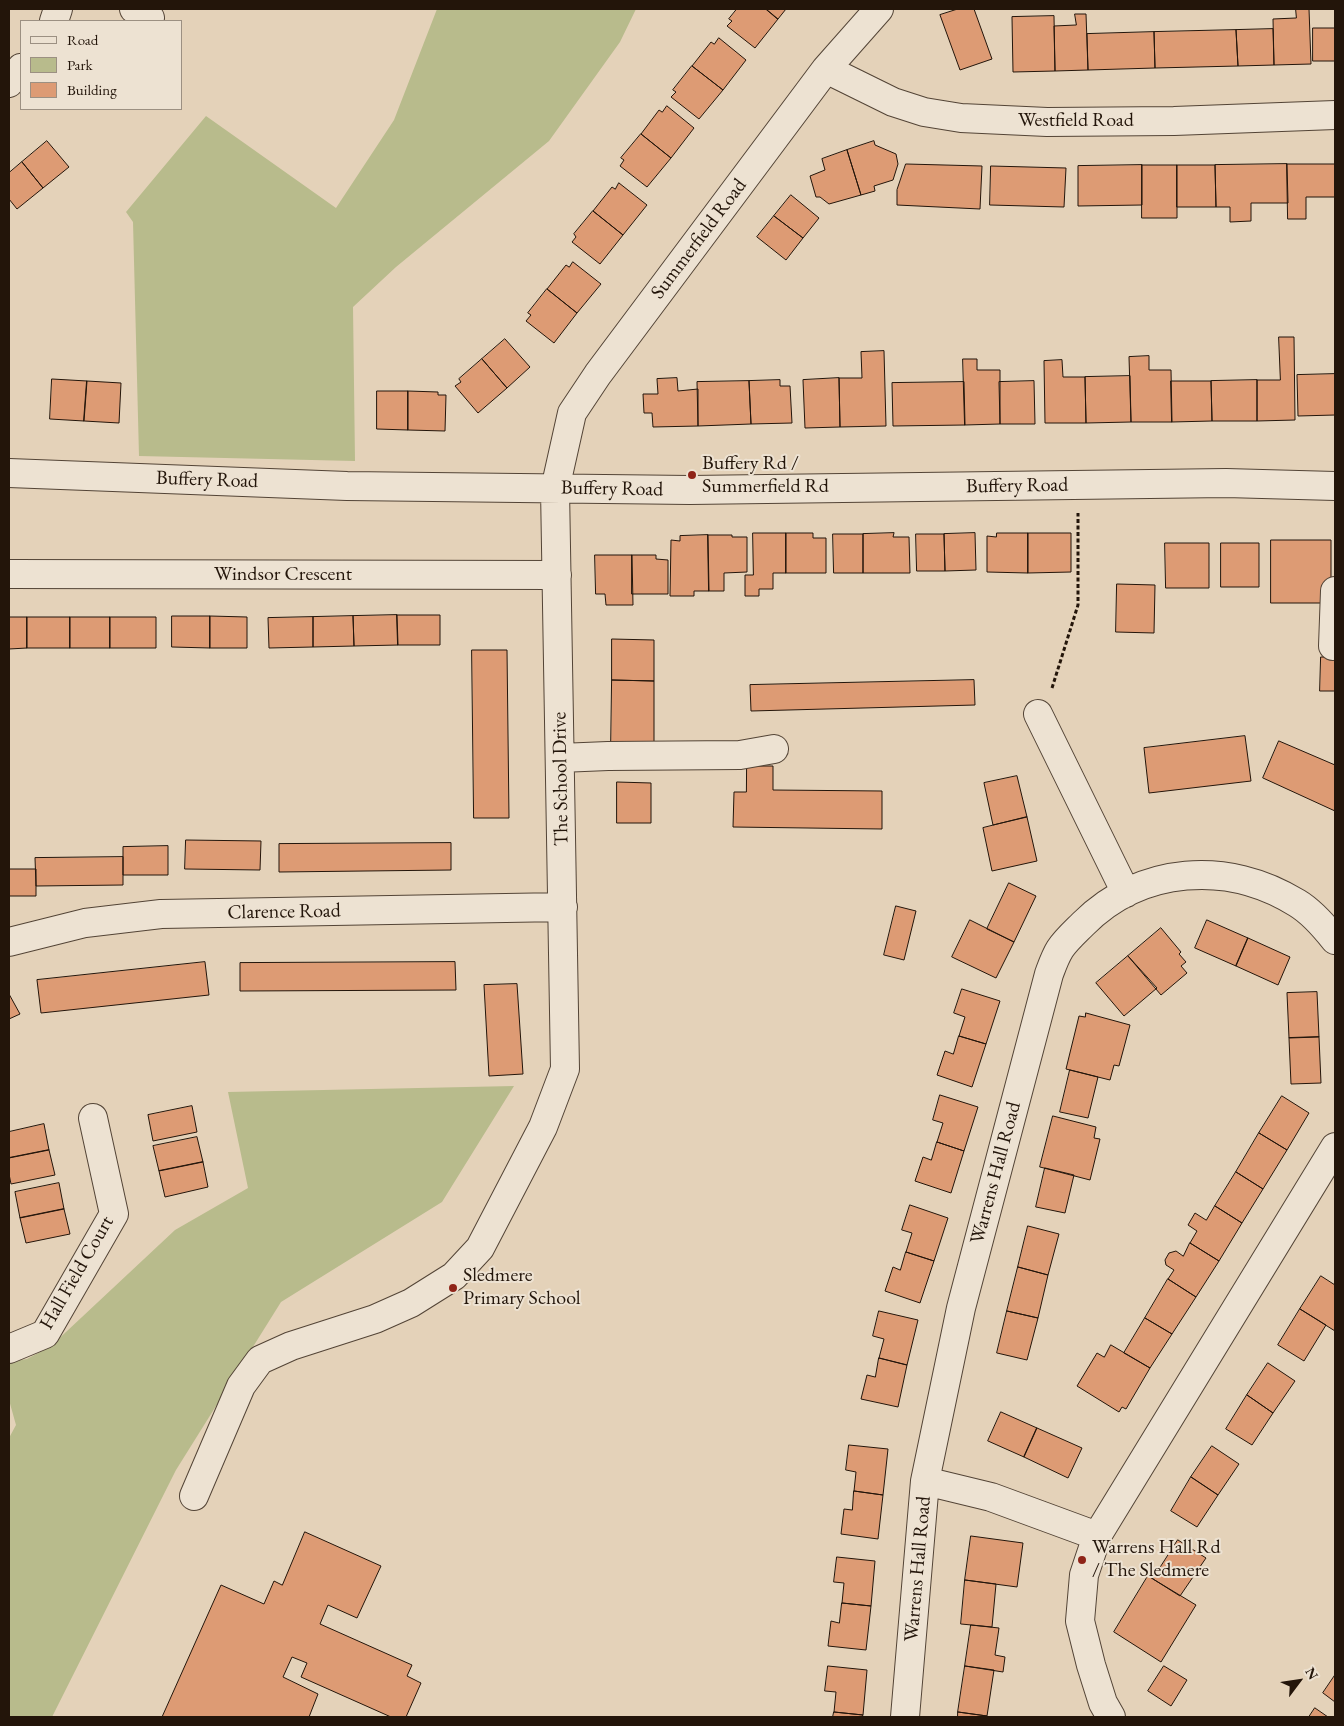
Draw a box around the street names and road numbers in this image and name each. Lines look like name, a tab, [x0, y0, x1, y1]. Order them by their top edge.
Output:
street label: Westfield Road	[1018, 109, 1134, 133]
street label: Summerfield Road	[646, 174, 752, 304]
street label: Buffery Road	[155, 466, 259, 494]
street label: Buffery Road	[966, 473, 1068, 499]
street label: Buffery Road	[561, 476, 663, 502]
street label: Windsor Crescent	[214, 563, 352, 587]
street label: The School Drive	[548, 712, 574, 846]
street label: Clarence Road	[227, 899, 341, 925]
street label: Warrens Hall Road	[965, 1099, 1027, 1247]
street label: Hall Field Court	[35, 1212, 119, 1334]
street label: Warrens Hall Road	[900, 1495, 936, 1643]

